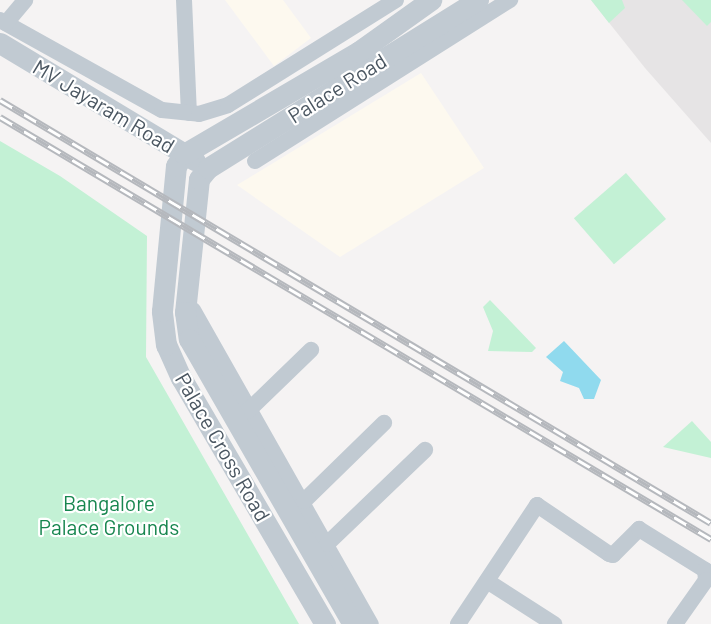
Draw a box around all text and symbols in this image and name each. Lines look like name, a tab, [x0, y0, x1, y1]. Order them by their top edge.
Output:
street label: Palace Road	[283, 48, 391, 128]
street label: MV Jayaram Road	[29, 54, 179, 158]
street label: Palace Cross Road	[170, 368, 276, 526]
park label: Bangalore Palace Grounds	[39, 490, 179, 540]

